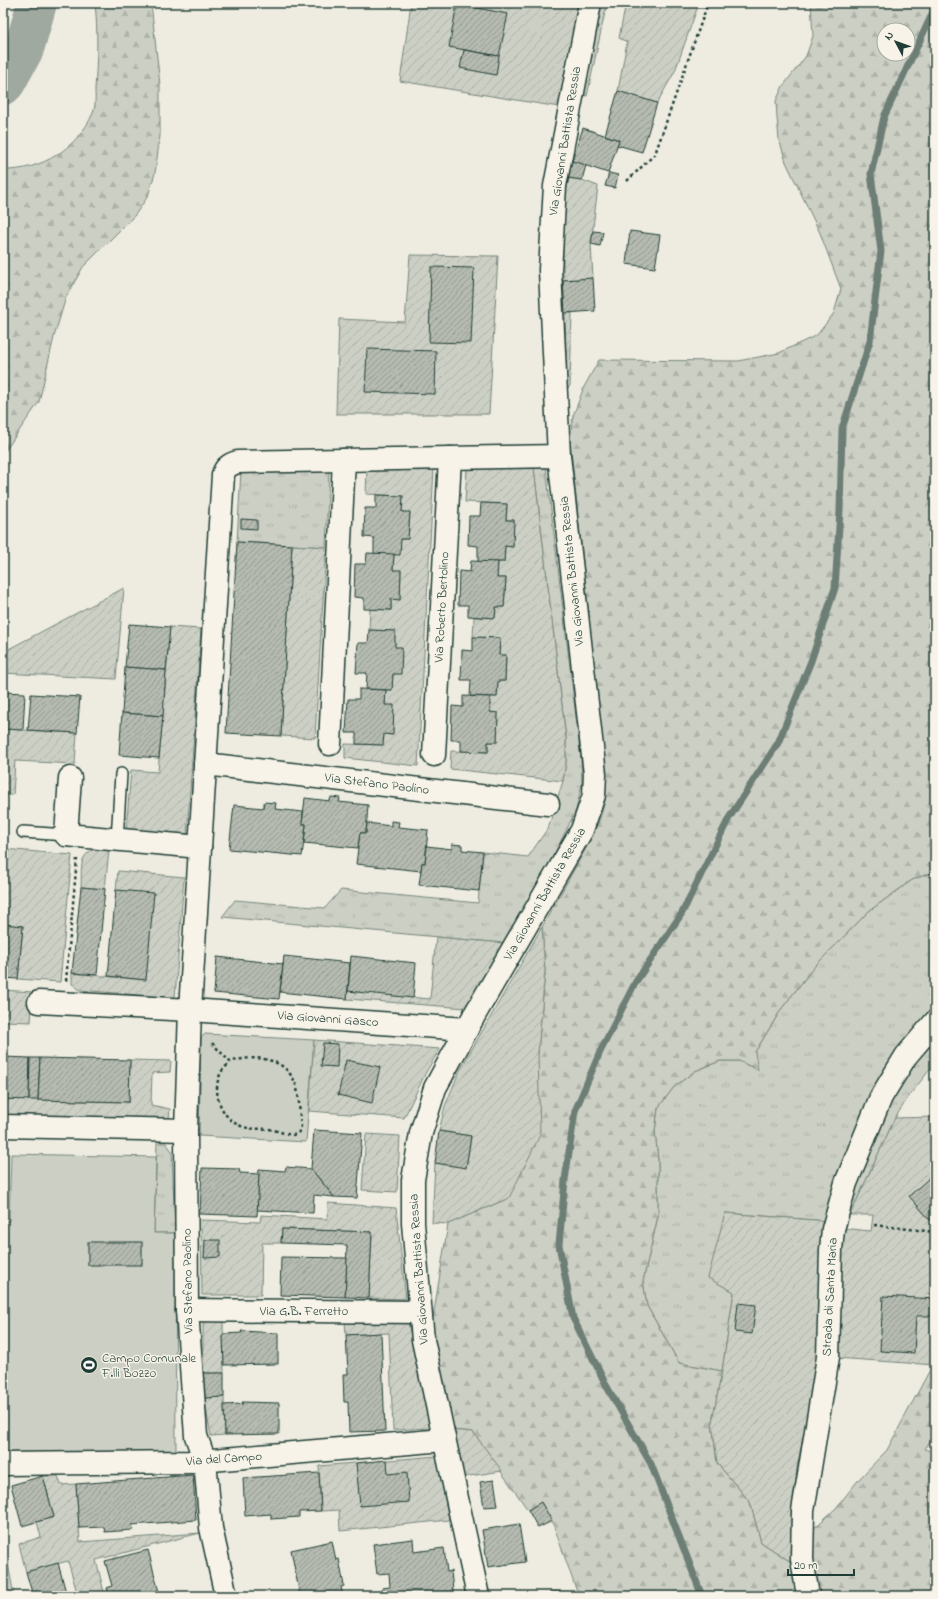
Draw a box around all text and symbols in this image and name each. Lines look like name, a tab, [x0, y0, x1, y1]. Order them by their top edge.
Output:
north arrow	[876, 22, 916, 62]
text: N	[881, 28, 898, 44]
street label: Via Giovanni Battista Ressia	[544, 65, 586, 218]
street label: Via Giovanni Battista Ressia	[555, 495, 589, 648]
street label: Via Roberto Bertolino	[430, 551, 454, 664]
street label: Via Stefano Paolino	[323, 768, 431, 800]
street label: Via Giovanni Battista Ressia	[499, 824, 591, 965]
street label: Via Giovanni Gasco	[276, 1006, 379, 1032]
street label: Via Giovanni Battista Ressia	[404, 1193, 434, 1346]
street label: Via Stefano Paolino	[178, 1228, 198, 1335]
street label: Strada di Santa Maria	[817, 1237, 843, 1357]
street label: Via G.B. Ferretto	[259, 1302, 348, 1321]
place label: Campo Comunale F.lli Bozzo	[101, 1349, 196, 1383]
sports icon: Campo Comunale F.lli Bozzo	[79, 1355, 99, 1375]
street label: Via del Campo	[184, 1447, 263, 1471]
scale bar	[788, 1551, 854, 1577]
text: 20 m	[794, 1557, 817, 1575]

